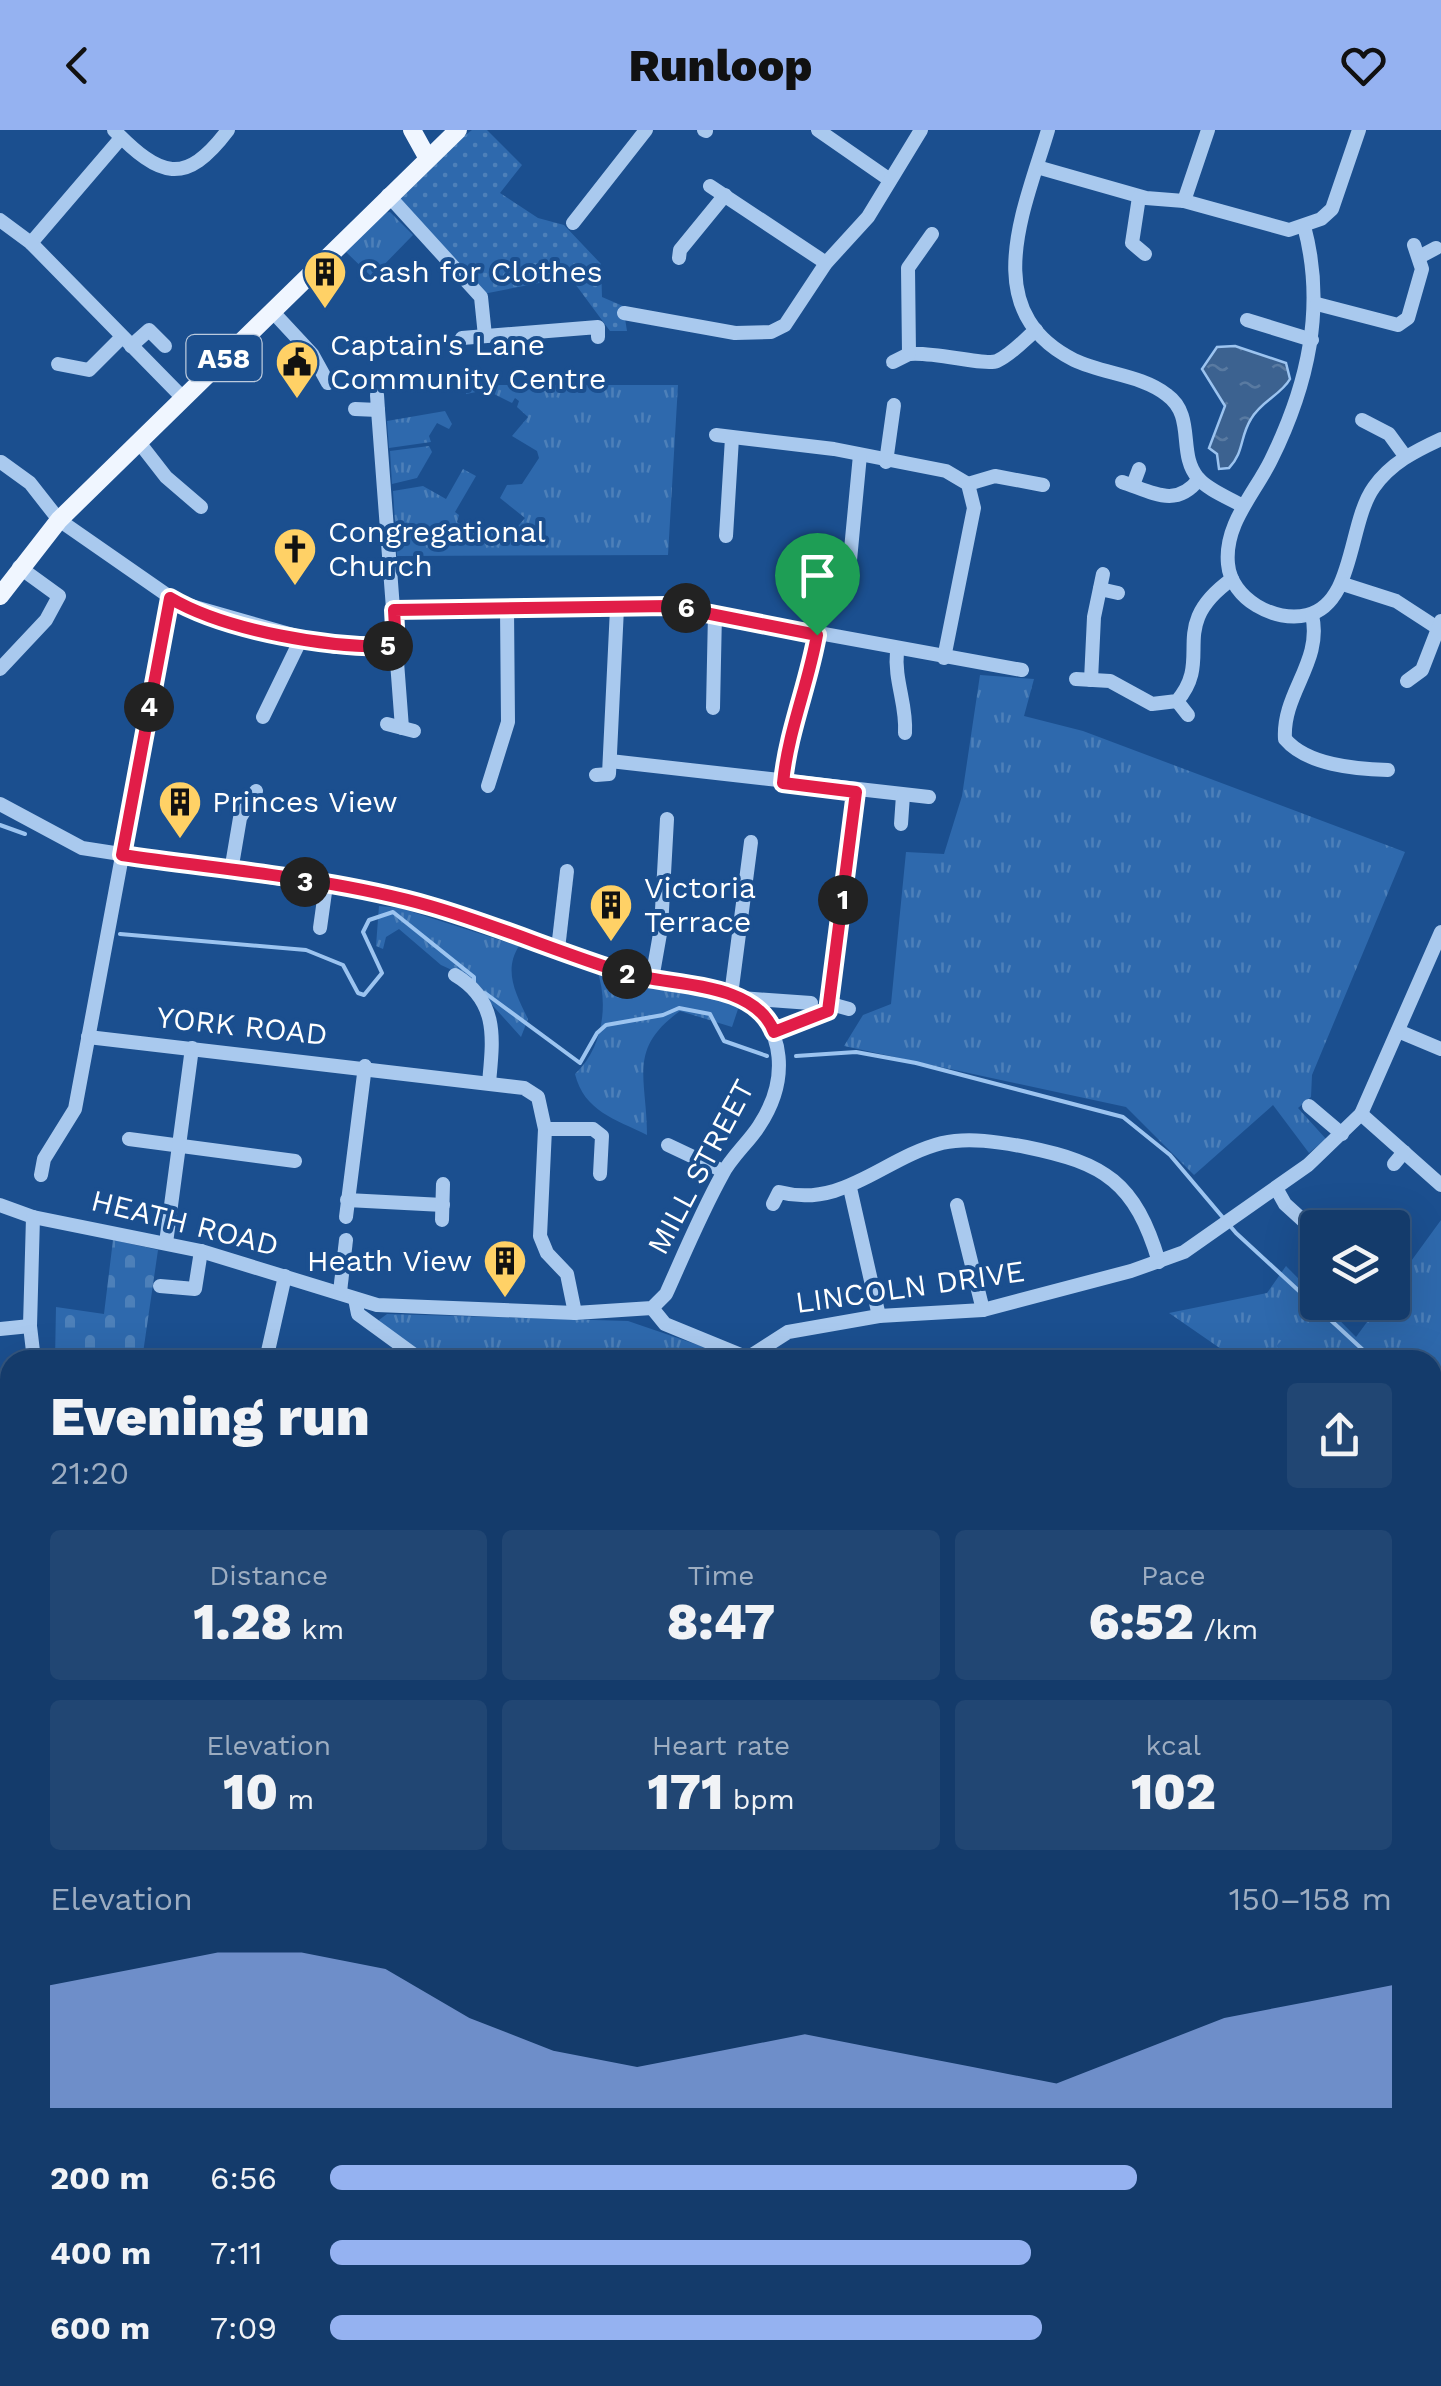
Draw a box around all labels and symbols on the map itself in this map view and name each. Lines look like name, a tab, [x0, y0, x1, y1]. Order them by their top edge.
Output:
building icon: Cash for Clothes	[302, 249, 348, 310]
place label: Cash for Clothes	[358, 254, 603, 289]
place label: Captain's Lane Community Centre	[330, 327, 606, 396]
road number: A58	[186, 335, 262, 381]
public building icon: Captain's Lane Community Centre	[274, 339, 320, 400]
place label: Congregational Church	[328, 514, 546, 583]
church icon: Congregational Church	[272, 526, 318, 587]
pin	[775, 533, 860, 636]
pin: 6	[661, 583, 711, 633]
pin: 5	[363, 621, 413, 671]
pin: 4	[124, 682, 174, 732]
building icon: Princes View	[157, 779, 203, 840]
place label: Princes View	[212, 784, 398, 819]
pin: 3	[280, 857, 330, 907]
place label: Victoria Terrace	[644, 870, 756, 939]
pin: 1	[818, 875, 868, 925]
building icon: Victoria Terrace	[588, 882, 634, 943]
pin: 2	[602, 949, 652, 999]
street label: YORK ROAD	[155, 999, 329, 1052]
street label: MILL STREET	[640, 1074, 761, 1260]
street label: HEATH ROAD	[88, 1182, 282, 1263]
building icon: Heath View	[482, 1238, 528, 1299]
place label: Heath View	[307, 1243, 472, 1278]
street label: LINCOLN DRIVE	[793, 1253, 1027, 1320]

